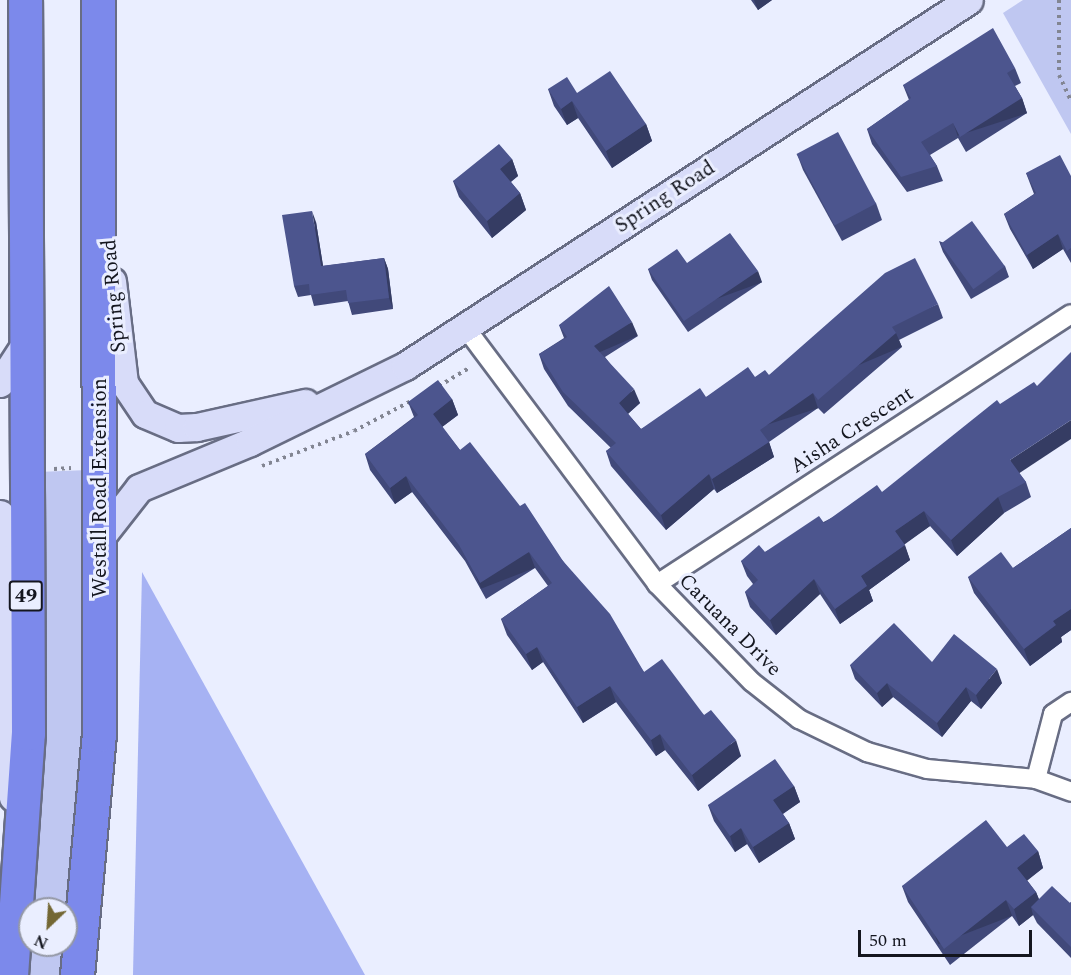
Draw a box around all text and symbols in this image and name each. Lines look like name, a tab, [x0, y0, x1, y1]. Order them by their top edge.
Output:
street label: Spring Road	[610, 155, 720, 239]
street label: Spring Road	[96, 238, 132, 354]
street label: Westall Road Extension	[87, 378, 113, 598]
street label: Aisha Crescent	[786, 381, 918, 479]
street label: Caruana Drive	[673, 568, 787, 682]
road number: 49	[8, 579, 44, 613]
north arrow	[18, 897, 78, 957]
scale bar	[861, 918, 1035, 956]
text: 50 m	[869, 927, 907, 954]
text: N	[30, 928, 52, 955]

